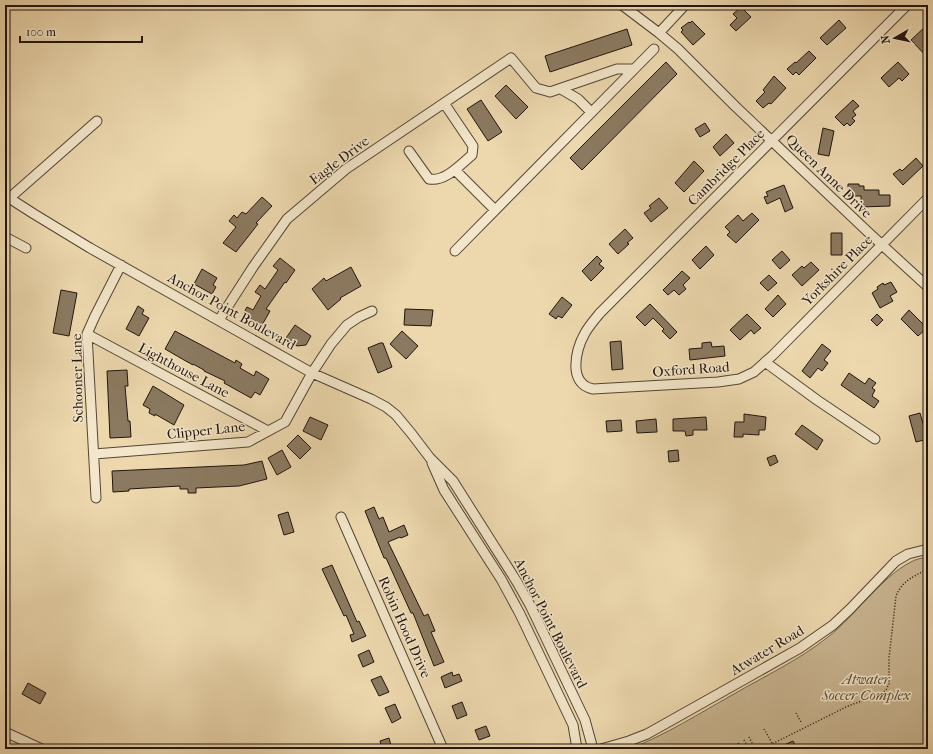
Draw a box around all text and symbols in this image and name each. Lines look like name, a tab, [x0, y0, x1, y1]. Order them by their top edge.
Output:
scale bar	[20, 18, 142, 44]
north arrow	[875, 18, 915, 58]
text: 100 m	[26, 25, 56, 39]
text: N	[878, 34, 893, 45]
street label: Cambridge Place	[684, 125, 768, 209]
street label: Queen Anne Drive	[782, 131, 875, 222]
street label: Eagle Drive	[306, 132, 373, 188]
street label: Yorkshire Place	[798, 231, 876, 310]
street label: Anchor Point Boulevard	[164, 269, 299, 354]
street label: Schooner Lane	[68, 333, 87, 423]
street label: Lighthouse Lane	[135, 339, 232, 402]
street label: Oxford Road	[652, 358, 731, 381]
street label: Clipper Lane	[166, 418, 246, 443]
street label: Anchor Point Boulevard	[510, 554, 591, 691]
street label: Robin Hood Drive	[375, 574, 435, 681]
street label: Atwater Road	[727, 622, 807, 680]
park label: Atwater Soccer Complex	[821, 671, 911, 704]

